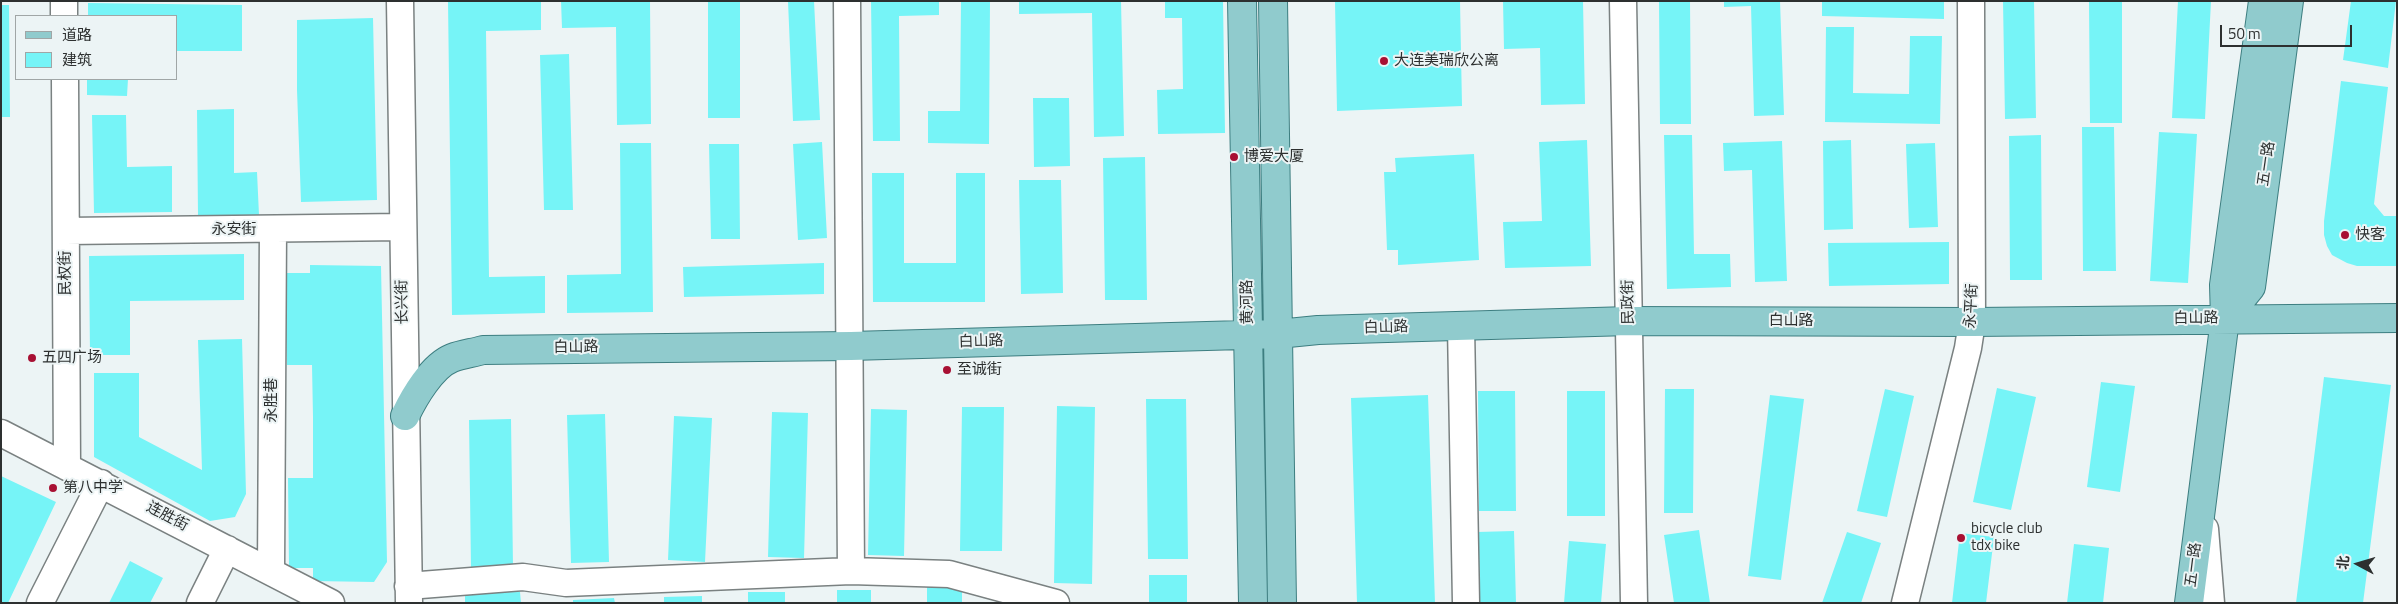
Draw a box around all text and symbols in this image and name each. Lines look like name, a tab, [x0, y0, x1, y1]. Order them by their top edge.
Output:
legend	[15, 15, 178, 80]
scale bar	[2223, 15, 2356, 47]
text: 50 m	[2228, 22, 2261, 45]
text: 道路	[62, 23, 92, 46]
text: 建筑	[62, 48, 92, 71]
place label: 大连美瑞欣公离	[1394, 52, 1499, 70]
marker: 大连美瑞欣公离	[1378, 55, 1390, 67]
street label: 五一路	[2255, 140, 2279, 188]
place label: 博爱大厦	[1244, 148, 1304, 166]
marker: 博爱大厦	[1228, 151, 1240, 163]
street label: 永安街	[212, 221, 256, 239]
place label: 快客	[2355, 226, 2385, 244]
marker: 快客	[2339, 229, 2351, 241]
street label: 民权街	[57, 251, 75, 295]
street label: 长兴街	[394, 279, 412, 325]
street label: 黄河路	[1239, 279, 1257, 325]
street label: 民政街	[1620, 279, 1638, 325]
street label: 永平街	[1962, 283, 1982, 329]
street label: 白山路	[2173, 310, 2219, 328]
street label: 白山路	[1769, 312, 1813, 330]
street label: 白山路	[1363, 318, 1409, 338]
street label: 白山路	[958, 332, 1004, 352]
street label: 白山路	[553, 339, 599, 357]
place label: 五四广场	[42, 349, 102, 367]
marker: 五四广场	[26, 352, 38, 364]
place label: 至诚街	[957, 361, 1002, 379]
marker: 至诚街	[941, 364, 953, 376]
street label: 永胜巷	[263, 378, 281, 422]
place label: 第八中学	[63, 479, 123, 497]
marker: 第八中学	[47, 482, 59, 494]
street label: 连胜街	[143, 498, 191, 536]
place label: bicycle club tdx bike	[1971, 520, 2043, 555]
marker: bicycle club tdx bike	[1955, 532, 1967, 544]
north arrow	[2333, 539, 2383, 589]
street label: 五一路	[2182, 542, 2206, 588]
text: 北	[2331, 554, 2354, 570]

